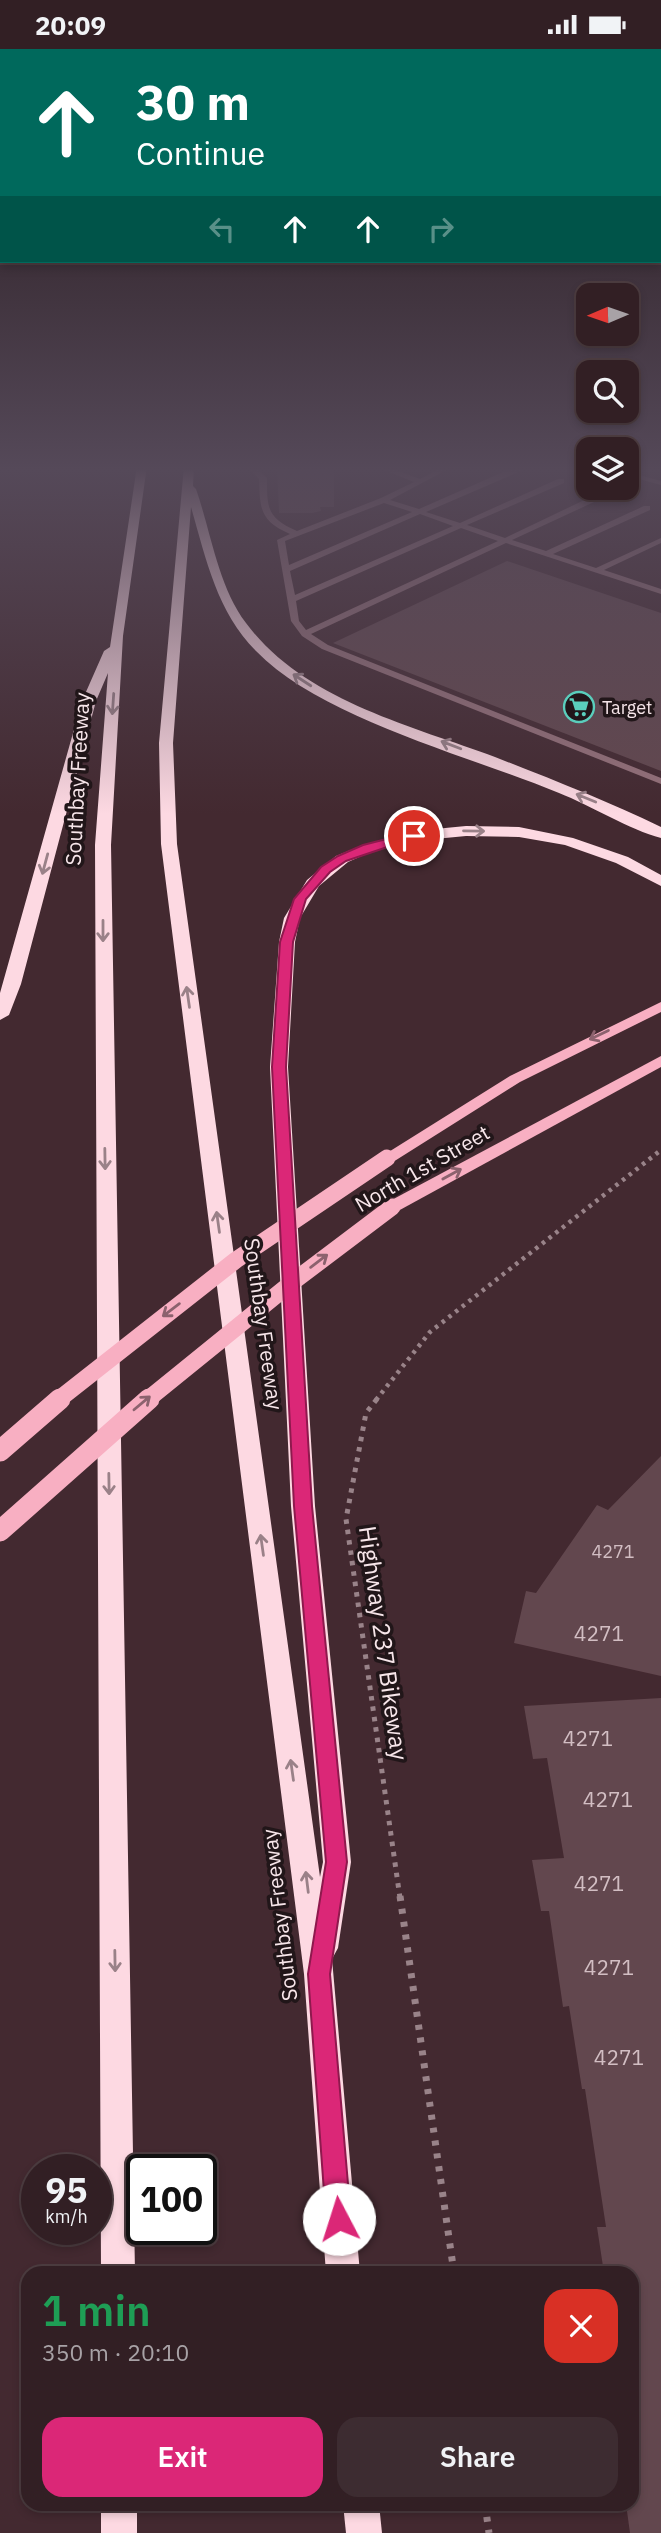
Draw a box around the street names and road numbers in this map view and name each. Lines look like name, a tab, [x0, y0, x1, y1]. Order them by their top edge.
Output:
street label: Southbay Freeway	[58, 691, 96, 866]
street label: North 1st Street	[350, 1118, 494, 1218]
street label: Southbay Freeway	[238, 1236, 290, 1412]
street label: Highway 237 Bikeway	[352, 1524, 416, 1762]
street label: Southbay Freeway	[254, 1827, 303, 2003]

